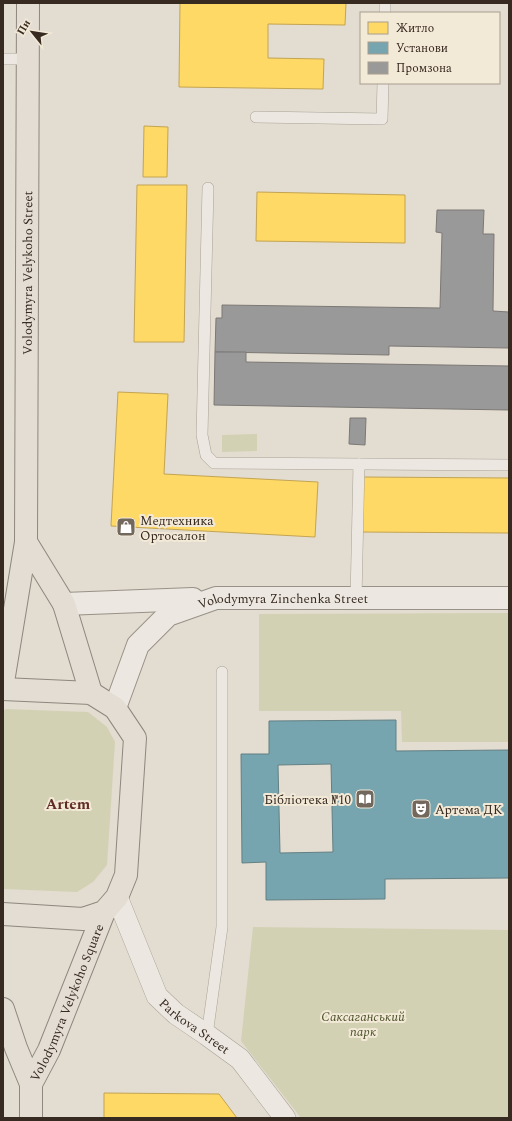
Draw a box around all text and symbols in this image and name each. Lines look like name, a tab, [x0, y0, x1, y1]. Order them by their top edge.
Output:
north arrow	[12, 12, 52, 52]
legend	[360, 12, 500, 84]
text: Пн	[12, 16, 35, 38]
text: Житло	[396, 19, 434, 38]
text: Установи	[396, 39, 448, 58]
text: Промзона	[396, 59, 452, 78]
street label: Volodymyra Velykoho Street	[18, 190, 38, 355]
place label: Медтехника Ортосалон	[140, 511, 214, 546]
shop icon: Медтехника Ортосалон	[115, 516, 137, 538]
street label: Volodymyra Zinchenka Street	[195, 589, 369, 615]
library icon: Бібліотека №10	[354, 788, 376, 810]
place label: Бібліотека №10	[264, 790, 351, 810]
district label: Artem	[46, 793, 91, 816]
theatre icon: Артема ДК	[410, 798, 432, 820]
place label: Артема ДК	[435, 800, 503, 820]
street label: Volodymyra Velykoho Square	[25, 921, 109, 1085]
street label: Parkova Street	[154, 994, 234, 1060]
park label: Саксаганський парк	[321, 1007, 405, 1042]

